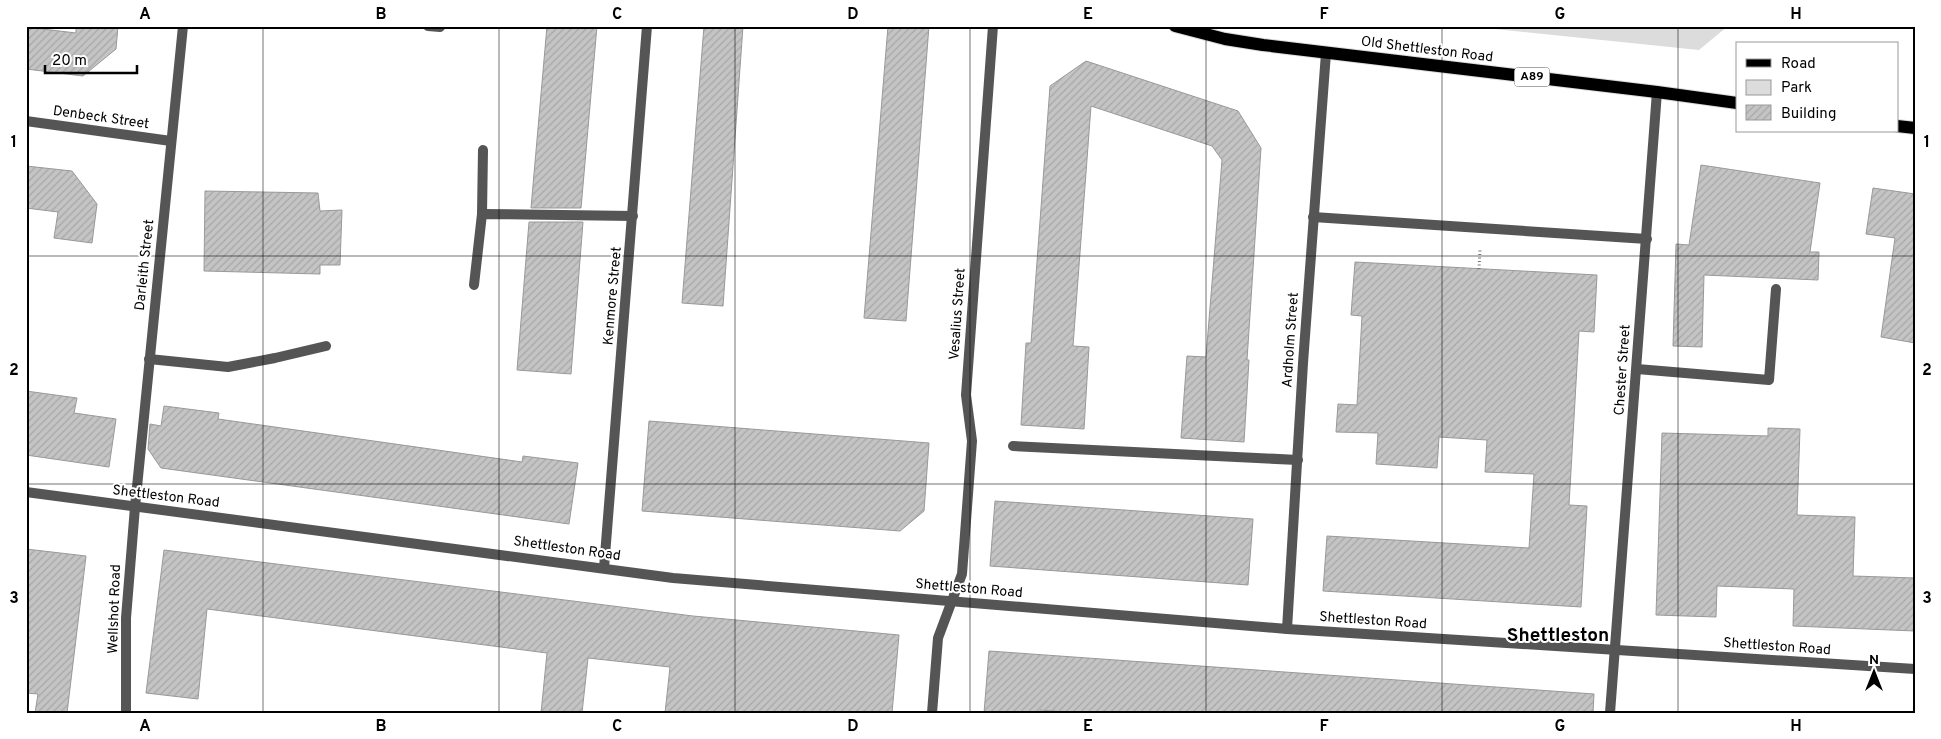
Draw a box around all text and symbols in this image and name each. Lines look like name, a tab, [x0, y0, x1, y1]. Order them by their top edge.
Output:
text: A	[139, 5, 151, 25]
text: B	[375, 5, 387, 25]
text: C	[612, 5, 622, 25]
text: D	[847, 5, 859, 25]
text: E	[1083, 5, 1093, 25]
text: F	[1319, 5, 1329, 25]
text: G	[1555, 5, 1565, 25]
text: H	[1790, 5, 1802, 25]
street label: Old Shettleston Road	[1360, 33, 1494, 67]
scale bar	[45, 42, 138, 74]
legend	[1736, 42, 1898, 132]
text: 20 m	[52, 52, 87, 71]
text: Road	[1781, 55, 1816, 74]
road number: A89	[1514, 68, 1550, 86]
text: Park	[1781, 79, 1812, 98]
street label: Denbeck Street	[52, 103, 150, 133]
text: Building	[1781, 105, 1836, 124]
text: 1	[11, 133, 17, 153]
text: 1	[1924, 133, 1930, 153]
street label: Darleith Street	[132, 219, 158, 311]
street label: Kenmore Street	[600, 246, 626, 346]
street label: Vesalius Street	[946, 267, 970, 361]
street label: Ardholm Street	[1279, 292, 1303, 388]
street label: Chester Street	[1611, 324, 1635, 416]
text: 2	[9, 361, 19, 381]
text: 2	[1922, 361, 1932, 381]
street label: Shettleston Road	[111, 482, 221, 512]
street label: Shettleston Road	[512, 533, 622, 565]
street label: Wellshot Road	[105, 564, 125, 654]
street label: Shettleston Road	[914, 576, 1024, 602]
text: 3	[9, 589, 19, 609]
text: 3	[1922, 589, 1932, 609]
street label: Shettleston Road	[1319, 609, 1427, 633]
district label: Shettleston	[1507, 624, 1609, 648]
street label: Shettleston Road	[1723, 635, 1831, 659]
north arrow	[1848, 646, 1898, 696]
text: N	[1869, 652, 1879, 669]
text: A	[139, 717, 151, 737]
text: B	[375, 717, 387, 737]
text: C	[612, 717, 622, 737]
text: D	[847, 717, 859, 737]
text: E	[1083, 717, 1093, 737]
text: F	[1319, 717, 1329, 737]
text: G	[1555, 717, 1565, 737]
text: H	[1790, 717, 1802, 737]

